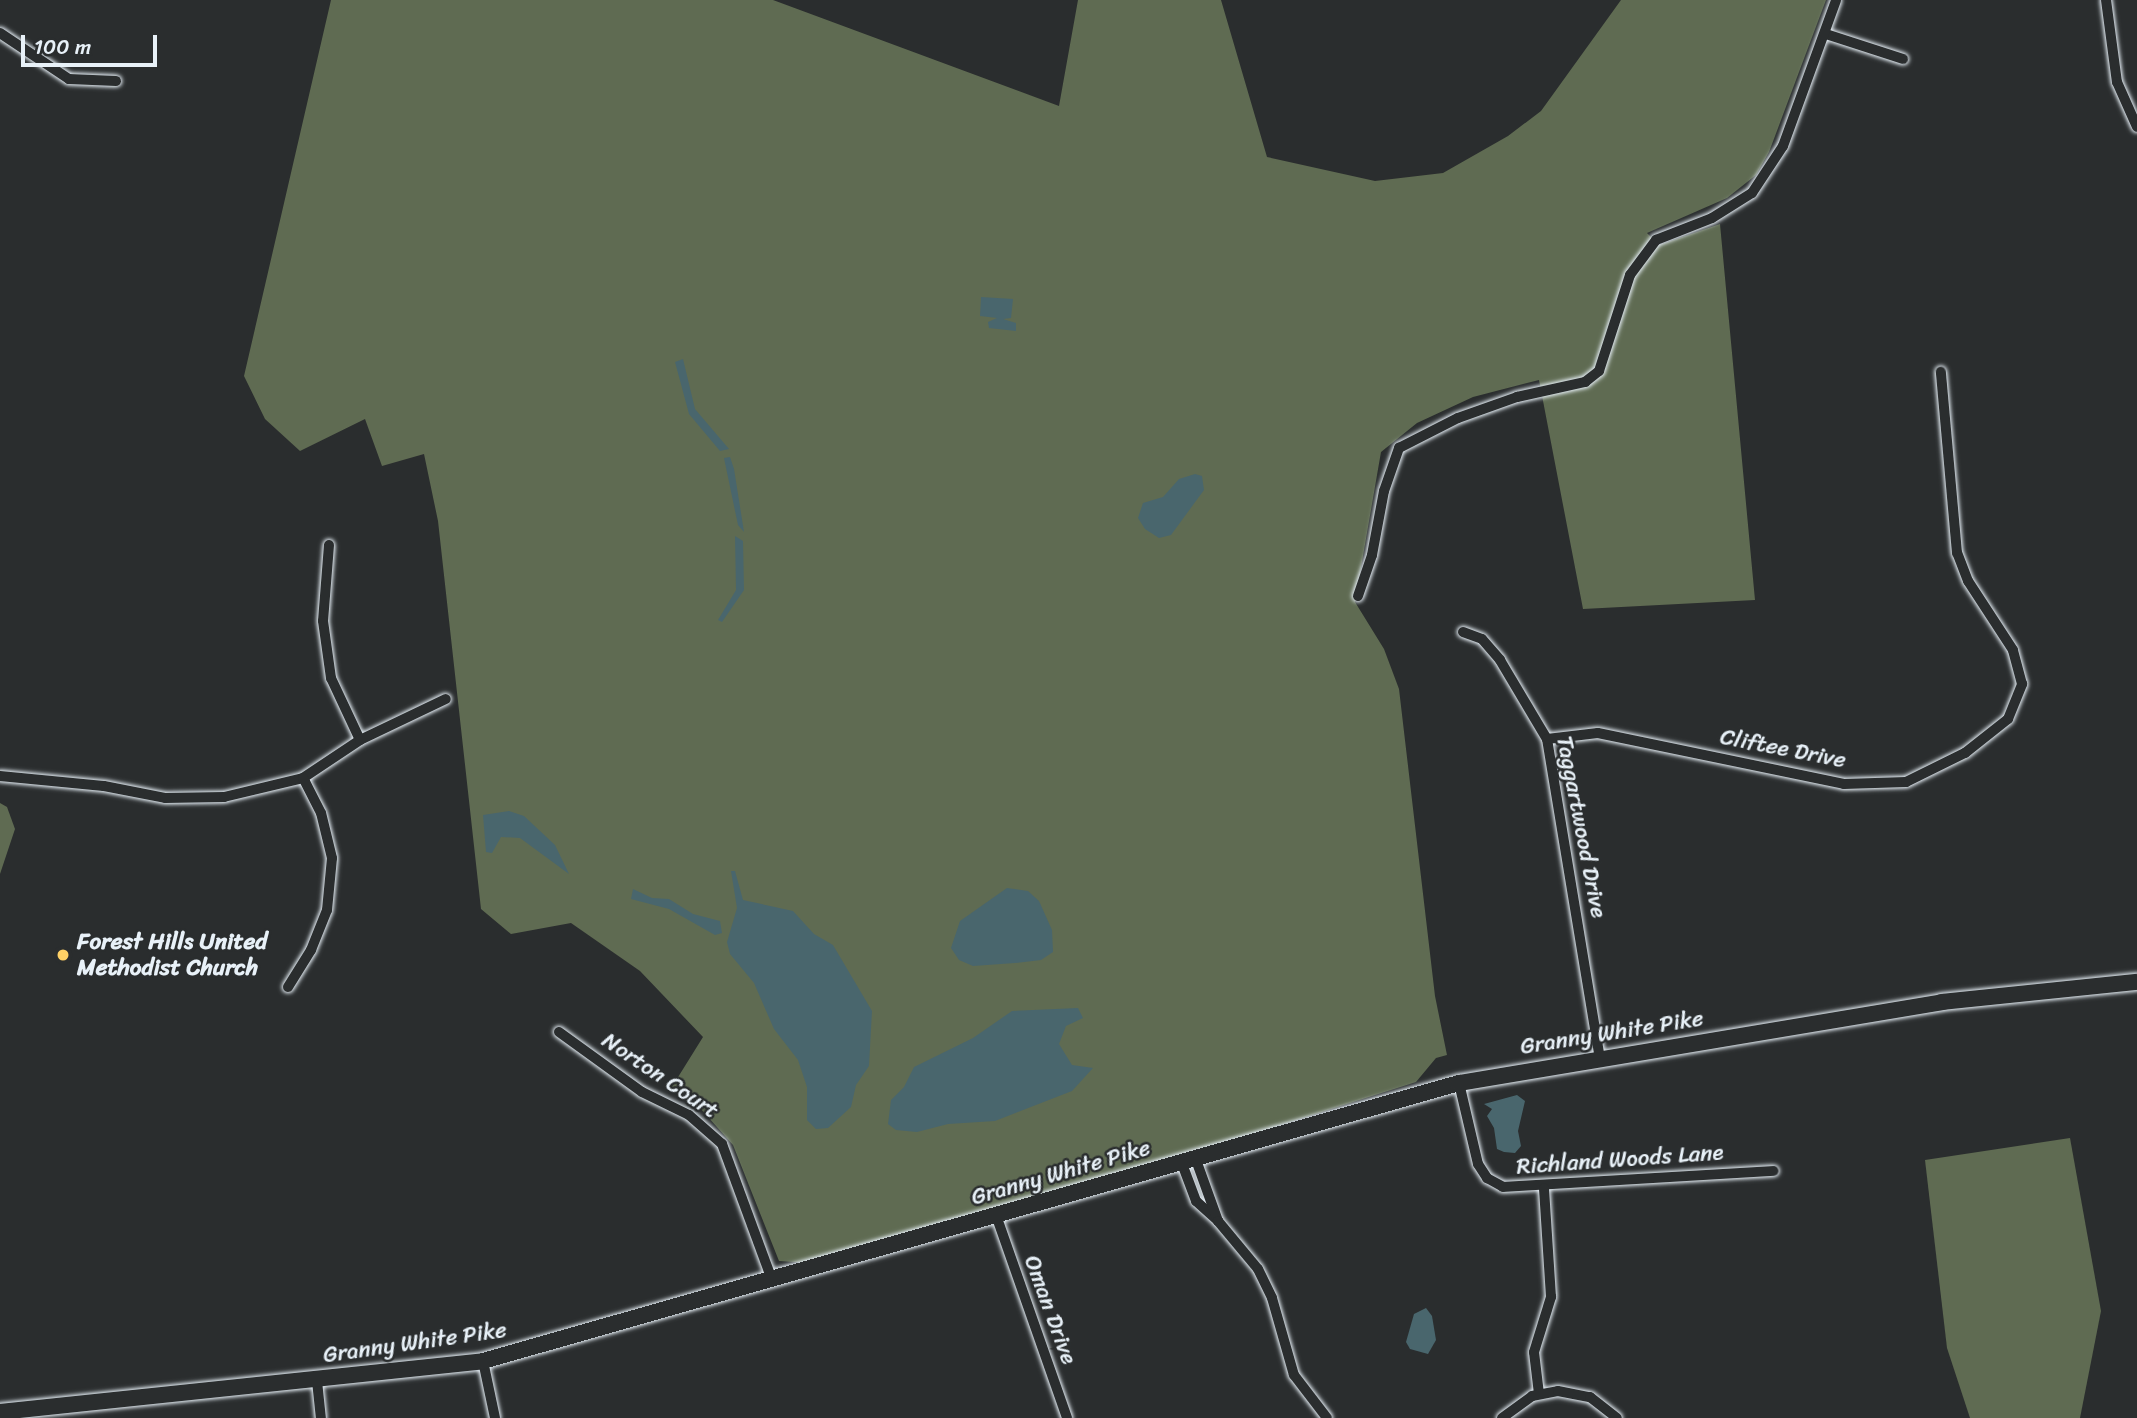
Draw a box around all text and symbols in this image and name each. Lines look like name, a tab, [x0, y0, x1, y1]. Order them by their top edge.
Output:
scale bar	[24, 21, 161, 65]
text: 100 m	[34, 28, 91, 66]
street label: Cliftee Drive	[1718, 723, 1848, 775]
street label: Taggartwood Drive	[1550, 733, 1612, 921]
place label: Forest Hills United Methodist Church	[77, 928, 267, 982]
marker: Forest Hills United Methodist Church	[55, 947, 71, 963]
street label: Granny White Pike	[1518, 1005, 1706, 1061]
street label: Norton Court	[596, 1027, 724, 1125]
street label: Granny White Pike	[968, 1134, 1154, 1212]
street label: Richland Woods Lane	[1515, 1139, 1725, 1181]
street label: Oman Drive	[1017, 1251, 1083, 1369]
street label: Granny White Pike	[321, 1316, 509, 1370]

